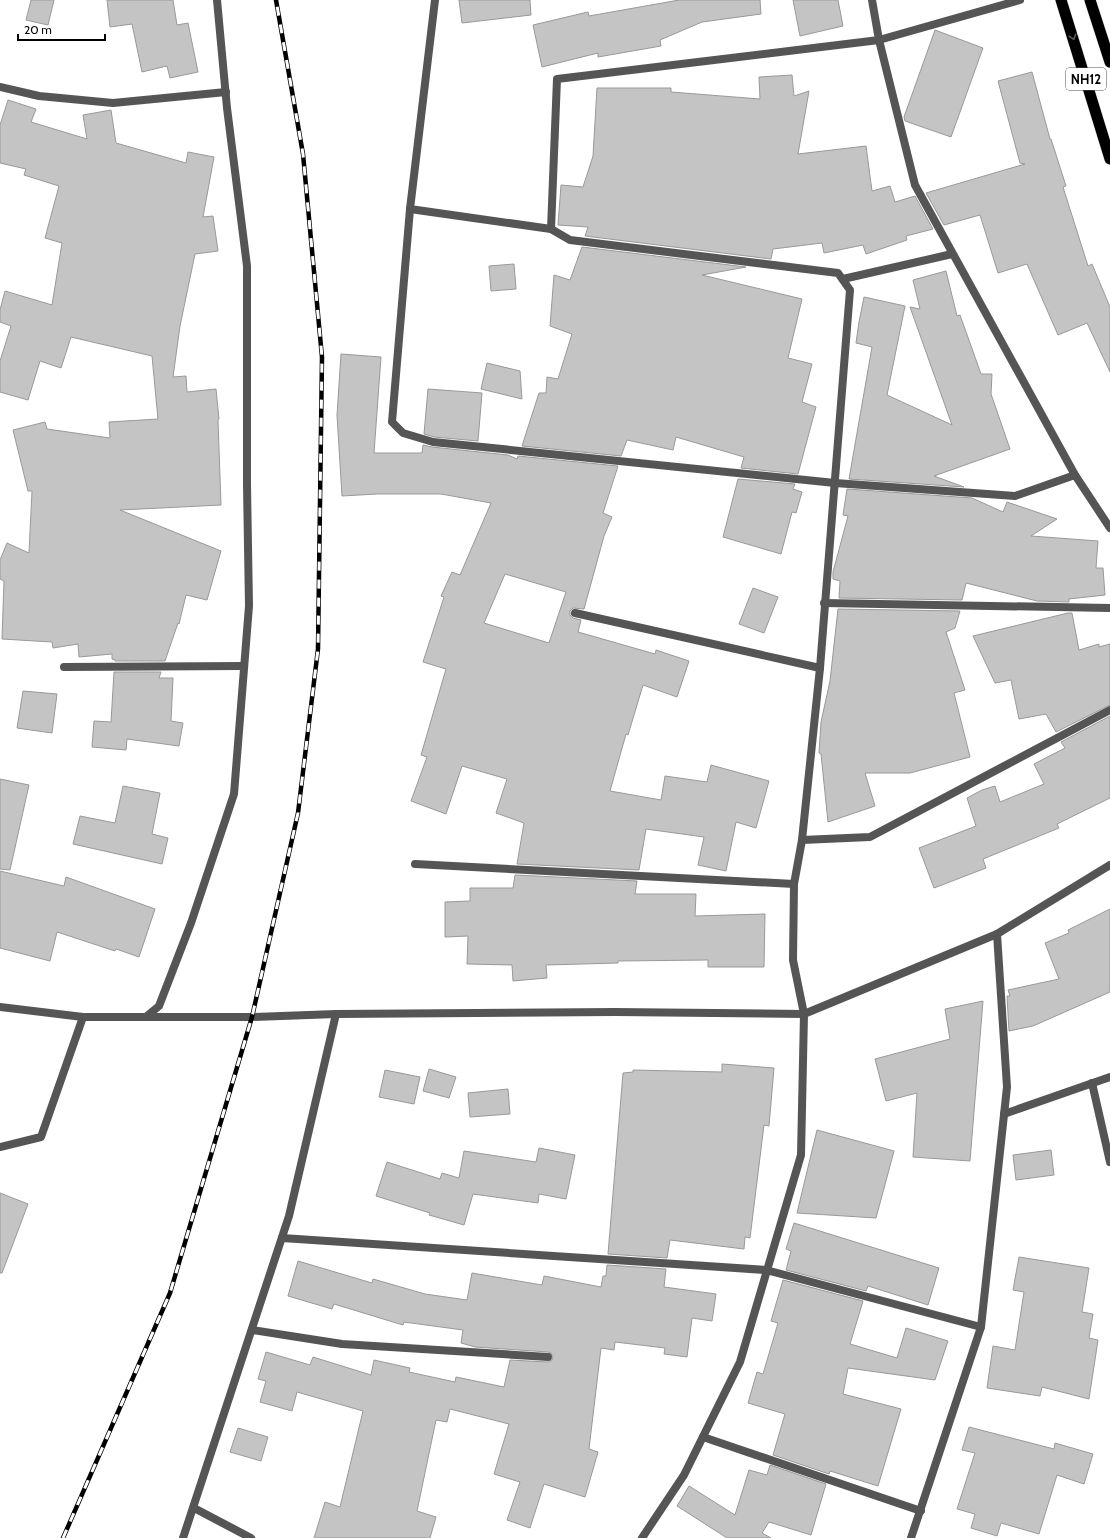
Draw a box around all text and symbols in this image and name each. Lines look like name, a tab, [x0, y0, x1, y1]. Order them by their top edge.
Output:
scale bar	[18, 16, 105, 42]
text: 20 m	[24, 22, 52, 37]
one-way arrow	[1068, 34, 1077, 41]
road number: NH12	[1066, 68, 1106, 90]

